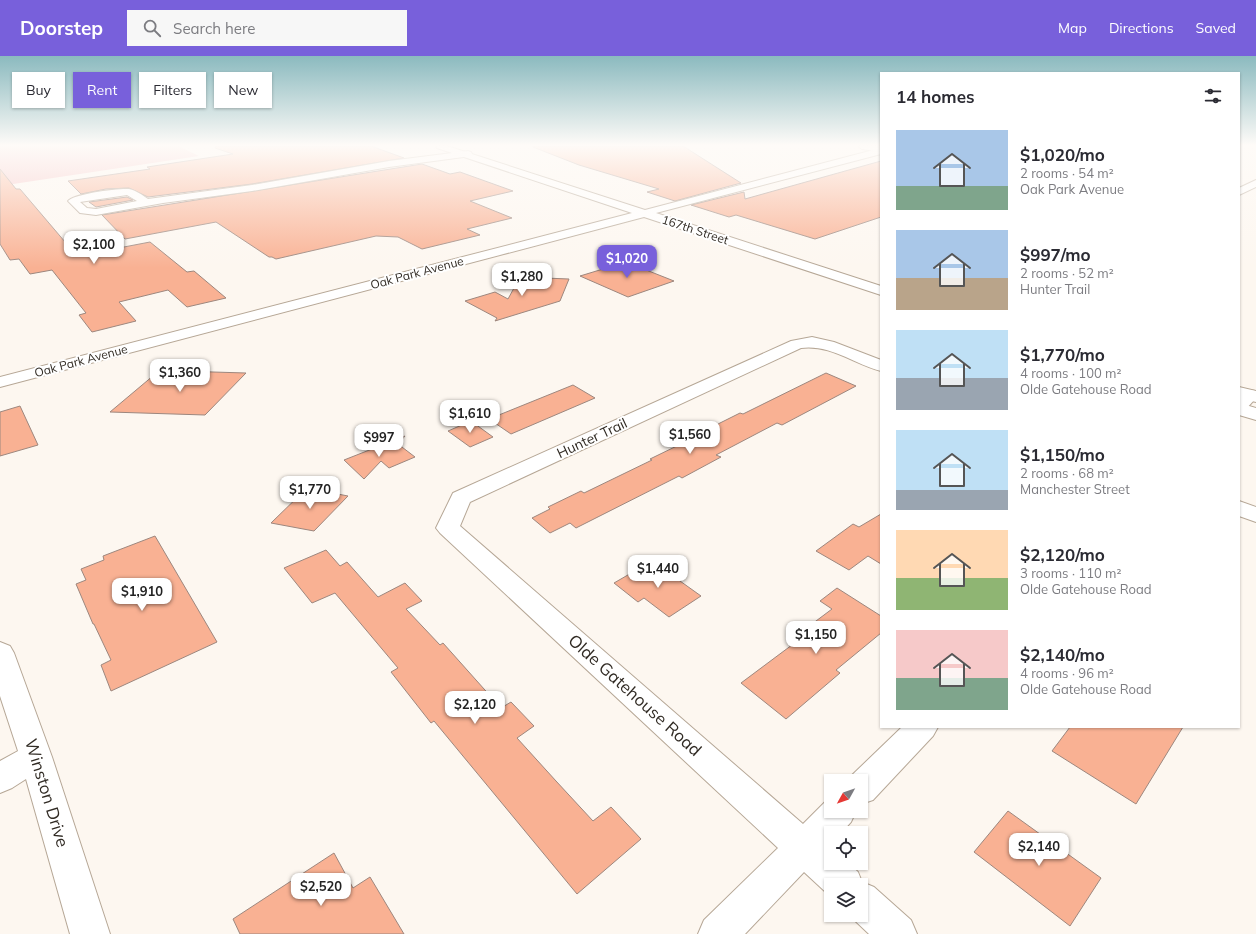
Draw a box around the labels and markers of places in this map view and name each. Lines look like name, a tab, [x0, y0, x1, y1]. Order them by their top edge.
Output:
pin: $2,100	[61, 231, 127, 265]
pin: $1,020	[594, 245, 660, 279]
pin: $1,280	[489, 263, 555, 297]
pin: $1,360	[147, 359, 213, 393]
pin: $1,610	[437, 400, 503, 434]
pin: $1,560	[657, 421, 723, 455]
pin: $997	[355, 424, 403, 458]
pin: $1,770	[277, 476, 343, 510]
pin: $1,440	[625, 555, 691, 589]
pin: $1,910	[109, 578, 175, 612]
pin: $1,150	[783, 621, 849, 655]
pin: $2,120	[442, 691, 508, 725]
pin: $2,140	[1006, 833, 1072, 867]
pin: $2,520	[288, 873, 354, 907]

